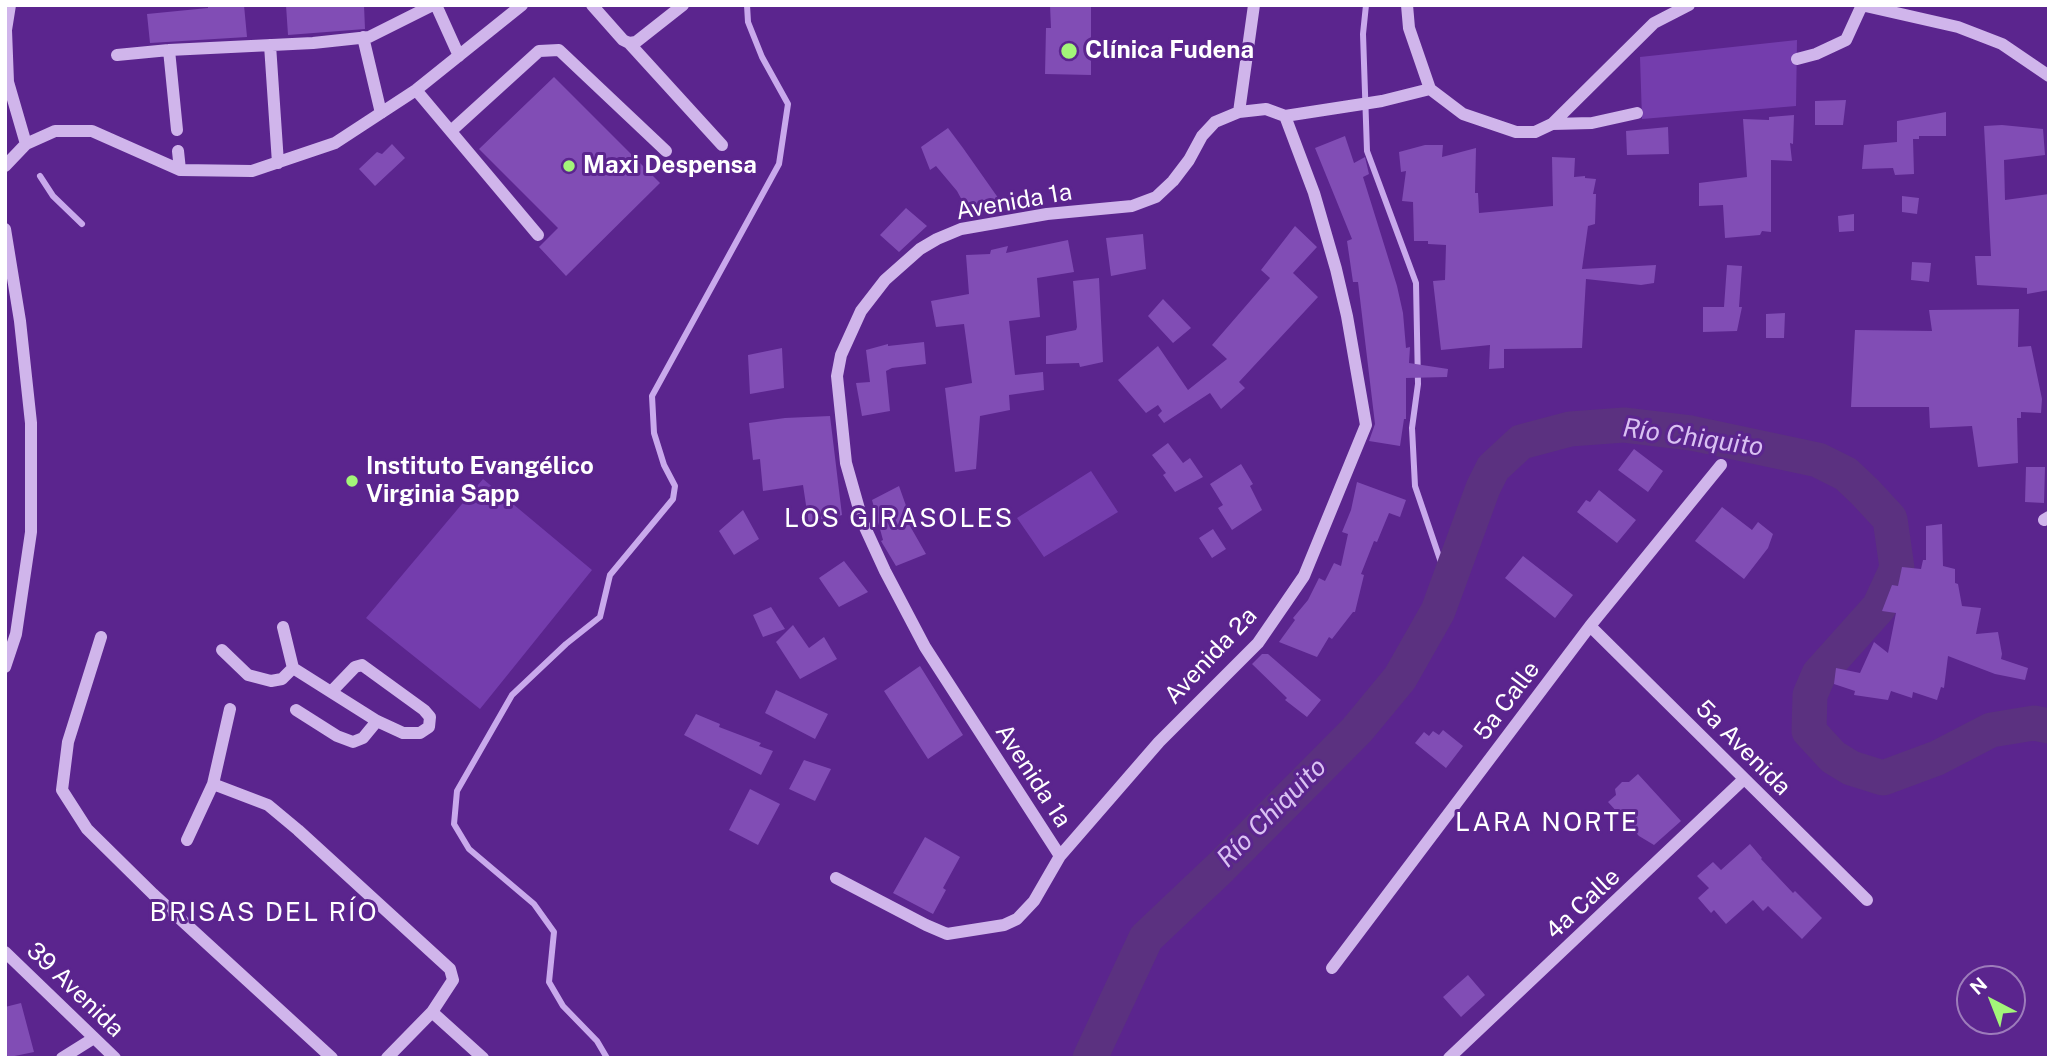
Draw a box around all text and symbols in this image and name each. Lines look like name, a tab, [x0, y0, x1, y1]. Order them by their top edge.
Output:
place label: Clínica Fudena	[1085, 37, 1254, 65]
marker: Clínica Fudena	[1059, 41, 1079, 61]
place label: Maxi Despensa	[583, 152, 757, 180]
marker: Maxi Despensa	[561, 158, 577, 174]
street label: Avenida 1a	[954, 178, 1074, 226]
water label: Río Chiquito	[1621, 413, 1765, 463]
place label: Instituto Evangélico Virginia Sapp	[366, 453, 594, 509]
marker: Instituto Evangélico Virginia Sapp	[344, 473, 360, 489]
district label: LOS GIRASOLES	[786, 503, 1012, 535]
street label: Avenida 2a	[1159, 602, 1263, 710]
street label: 5a Calle	[1468, 656, 1546, 746]
street label: 5a Avenida	[1689, 694, 1797, 802]
street label: Avenida 1a	[989, 719, 1077, 833]
water label: Río Chiquito	[1211, 752, 1333, 874]
district label: LARA NORTE	[1456, 807, 1638, 839]
street label: 4a Calle	[1540, 862, 1626, 946]
district label: BRISAS DEL RÍO	[151, 897, 377, 929]
street label: 39 Avenida	[20, 936, 130, 1044]
north arrow	[1956, 965, 2026, 1035]
text: N	[1965, 973, 1991, 999]

